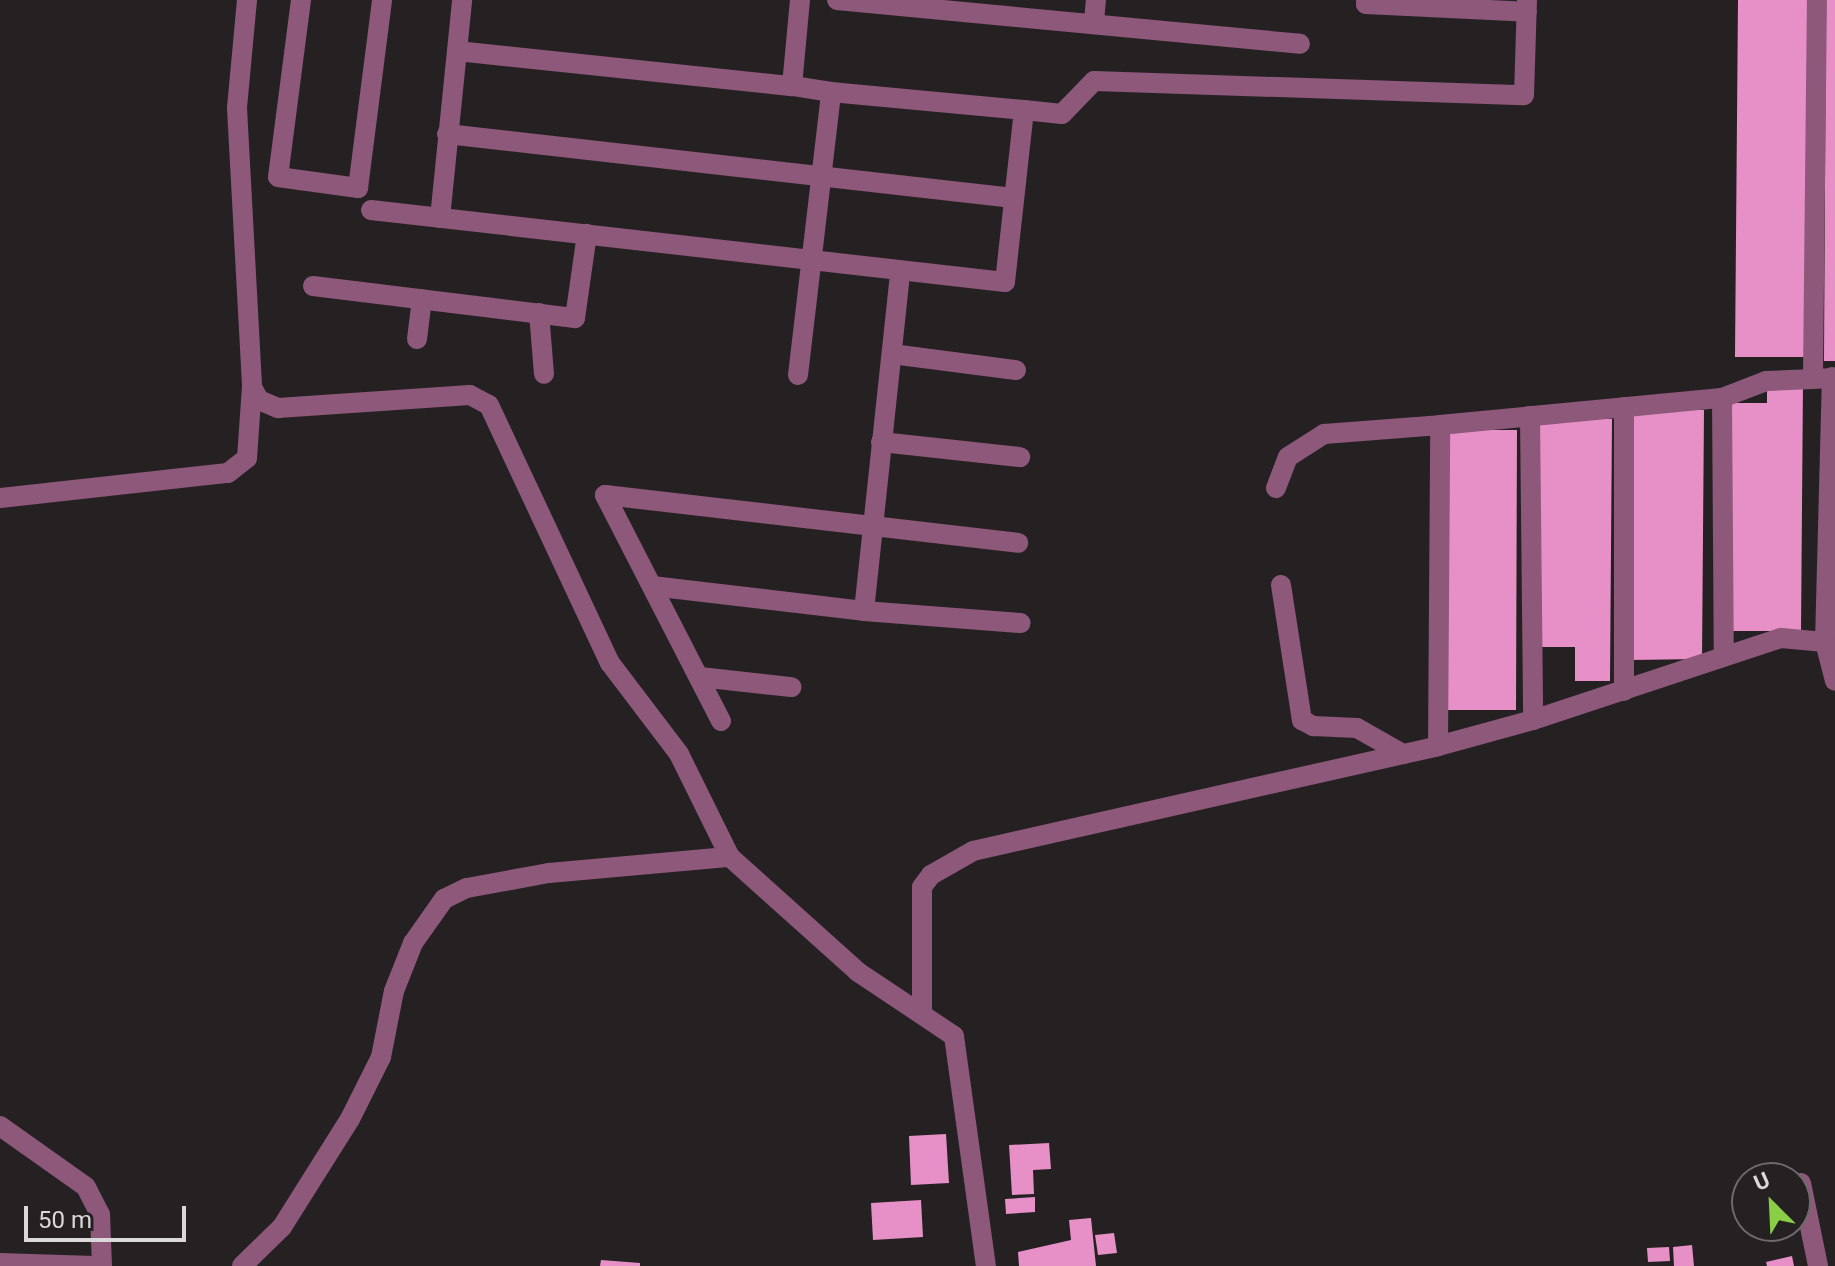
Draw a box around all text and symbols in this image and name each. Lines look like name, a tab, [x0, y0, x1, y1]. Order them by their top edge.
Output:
north arrow	[1731, 1162, 1811, 1242]
text: U	[1750, 1167, 1774, 1196]
scale bar	[28, 1190, 190, 1240]
text: 50 m	[38, 1206, 92, 1234]

